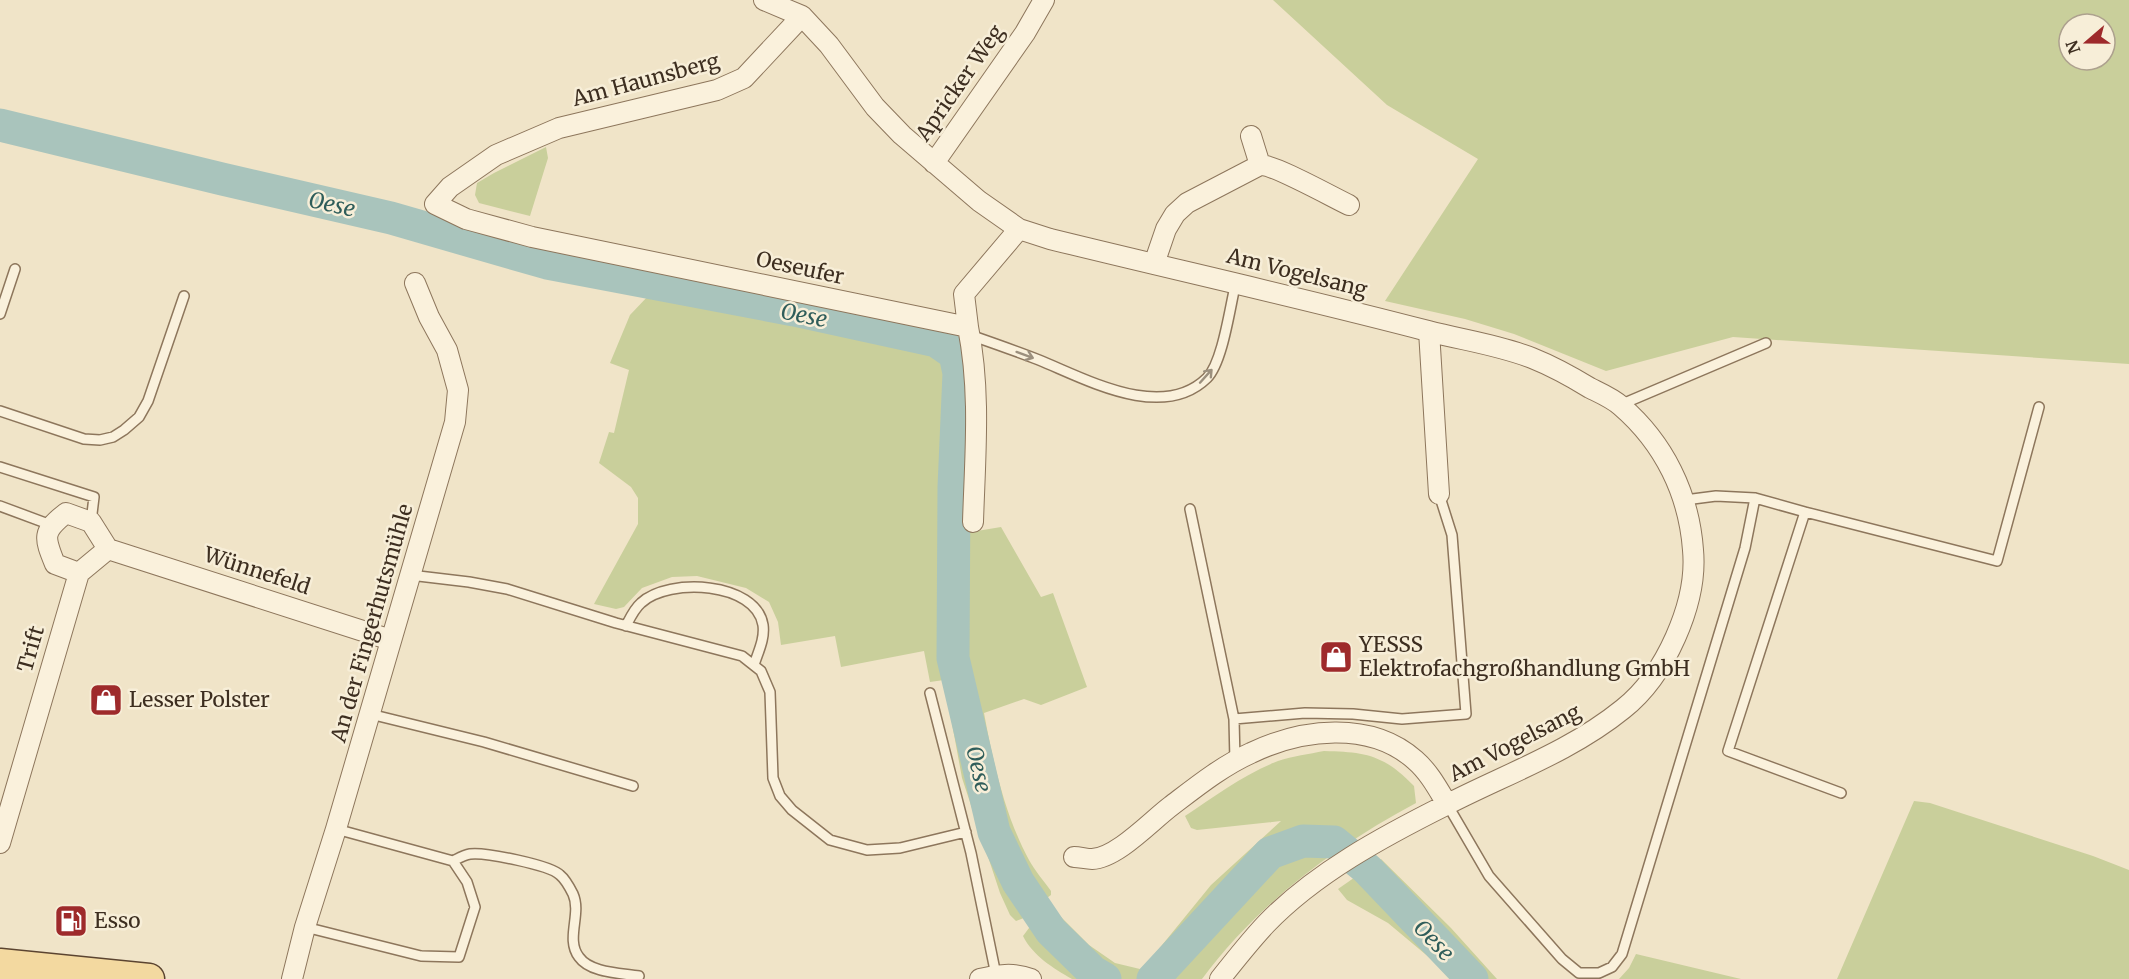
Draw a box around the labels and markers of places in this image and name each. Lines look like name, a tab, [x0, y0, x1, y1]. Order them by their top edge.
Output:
place label: YESSS Elektrofachgroßhandlung GmbH	[1358, 631, 1690, 682]
shop icon: YESSS Elektrofachgroßhandlung GmbH	[1318, 639, 1354, 675]
shop icon: Lesser Polster	[88, 682, 124, 718]
place label: Lesser Polster	[129, 686, 270, 713]
fuel station icon: Esso	[53, 903, 89, 939]
place label: Esso	[94, 907, 140, 934]

